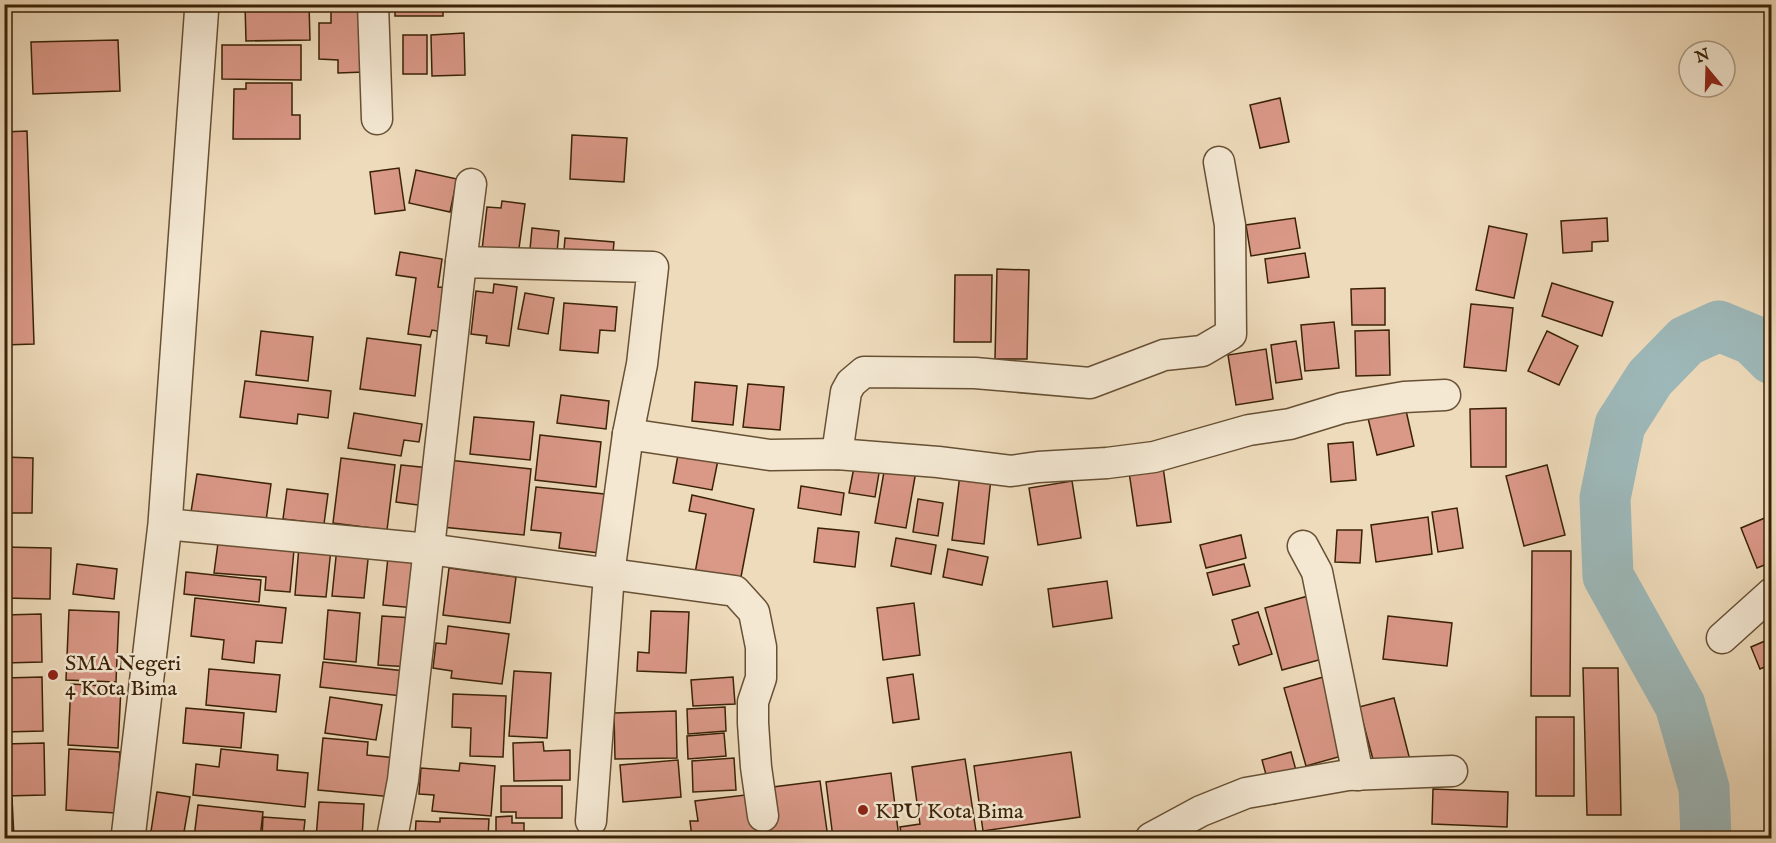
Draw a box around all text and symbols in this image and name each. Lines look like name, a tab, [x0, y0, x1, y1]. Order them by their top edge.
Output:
north arrow	[1677, 39, 1737, 99]
text: N	[1692, 45, 1713, 69]
place label: SMA Negeri 4 Kota Bima	[65, 650, 181, 703]
marker: SMA Negeri 4 Kota Bima	[46, 668, 60, 682]
place label: KPU Kota Bima	[875, 798, 1024, 826]
marker: KPU Kota Bima	[856, 803, 870, 817]

